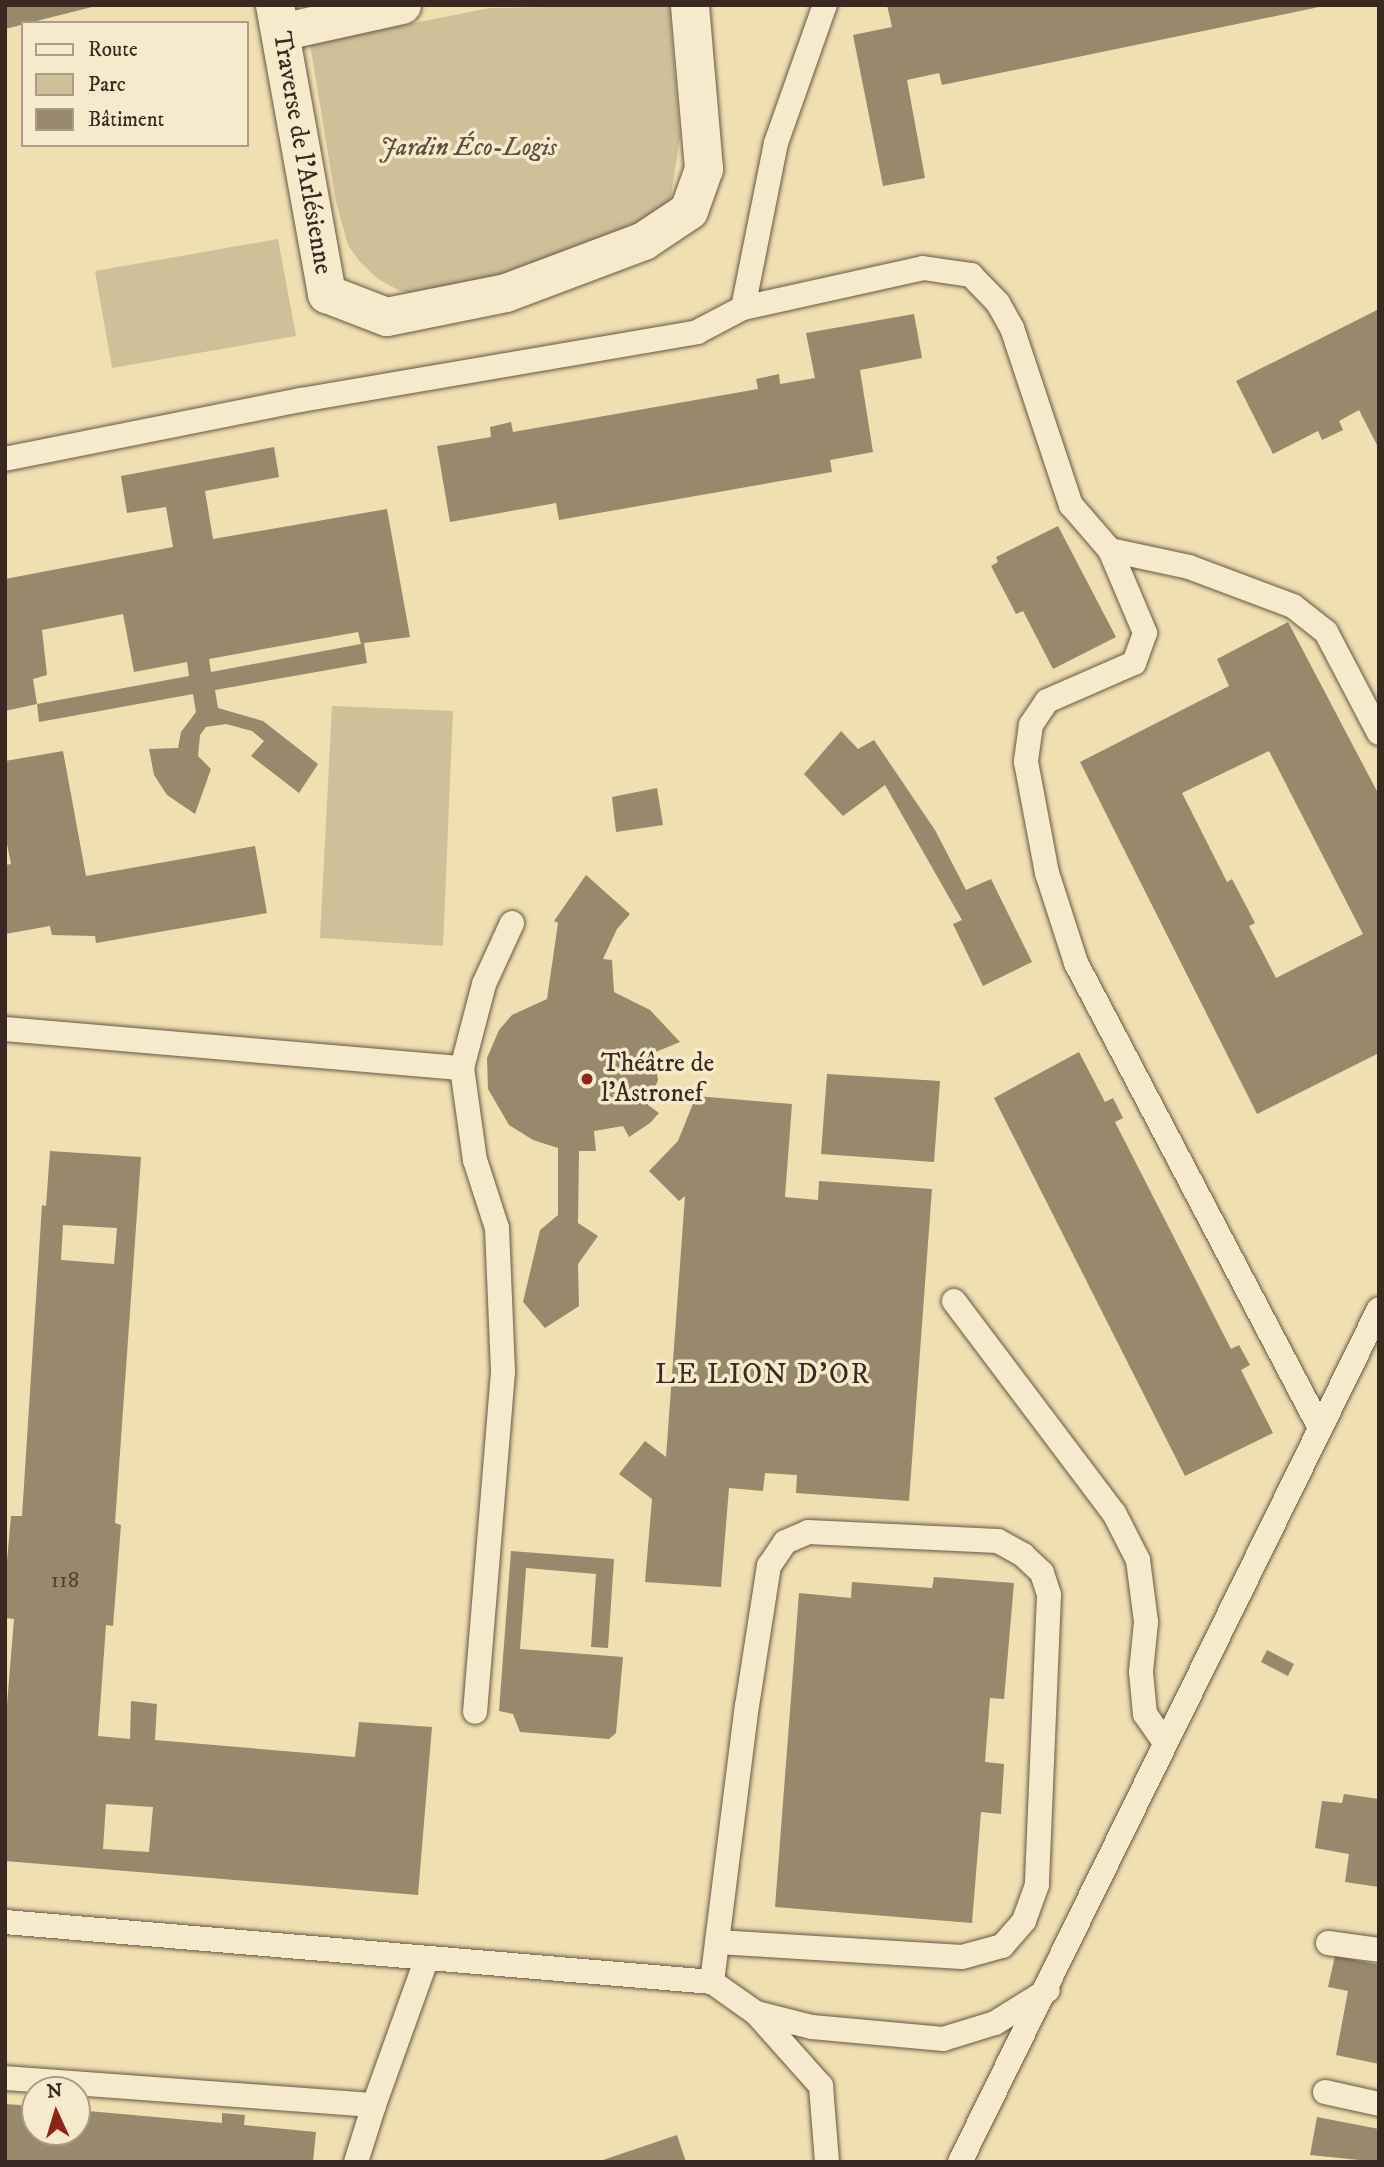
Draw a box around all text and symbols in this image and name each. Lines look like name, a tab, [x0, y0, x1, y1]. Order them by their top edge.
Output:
legend	[21, 21, 248, 147]
street label: Traverse de l'Arlésienne	[265, 29, 339, 277]
text: Route	[88, 37, 138, 63]
text: Parc	[88, 72, 126, 98]
text: Bâtiment	[88, 107, 164, 133]
park label: Jardin Éco-Logis	[379, 132, 557, 164]
place label: Théâtre de l'Astronef	[601, 1048, 714, 1110]
marker: Théâtre de l'Astronef	[579, 1071, 595, 1087]
district label: LE LION D'OR	[656, 1358, 870, 1392]
house number: 118	[51, 1567, 79, 1595]
north arrow	[21, 2076, 91, 2146]
text: N	[46, 2080, 63, 2104]

